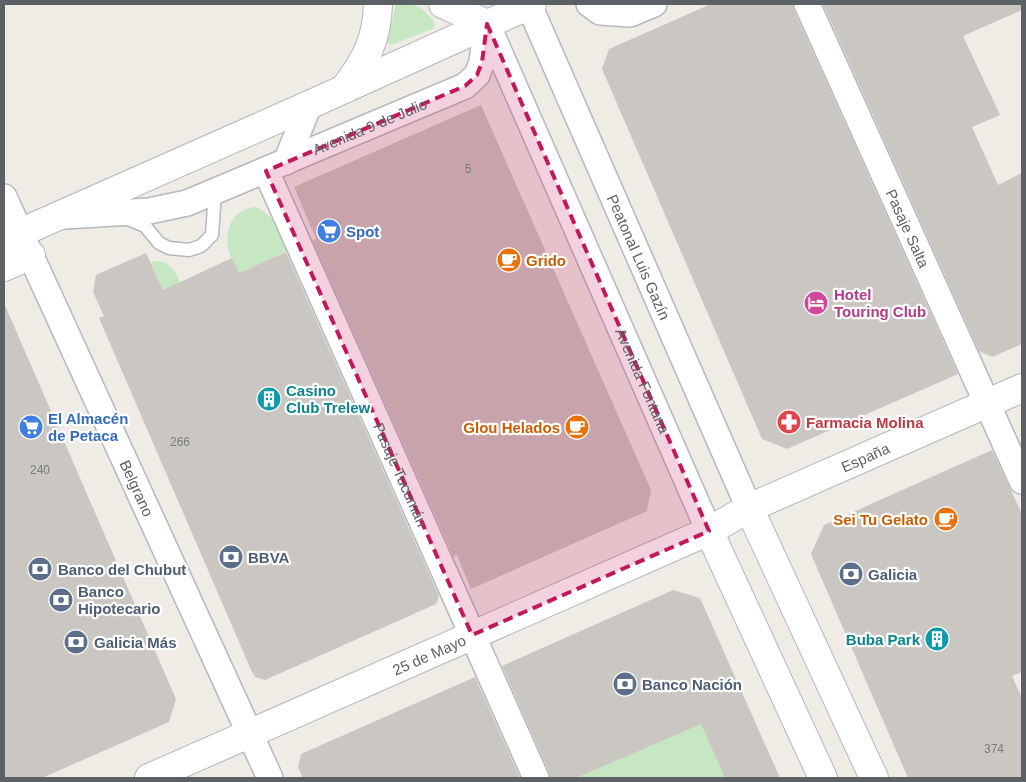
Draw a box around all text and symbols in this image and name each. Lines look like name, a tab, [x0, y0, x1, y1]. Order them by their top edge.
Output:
street label: Avenida 9 de Julio	[310, 95, 429, 158]
house number: 5	[465, 162, 472, 176]
street label: Pasaje Salta	[883, 186, 933, 271]
street label: Peatonal Luis Gazín	[604, 192, 674, 322]
supermarket icon: Spot	[316, 218, 342, 244]
place label: Spot	[346, 223, 379, 240]
cafe icon: Grido	[496, 247, 522, 273]
place label: Grido	[526, 252, 566, 269]
place label: Hotel Touring Club	[834, 286, 926, 320]
hotel icon: Hotel Touring Club	[803, 290, 829, 316]
street label: Avenida Fontana	[613, 325, 674, 436]
place label: Casino Club Trelew	[286, 382, 371, 416]
building icon: Casino Club Trelew	[256, 386, 282, 412]
pharmacy icon: Farmacia Molina	[776, 409, 802, 435]
place label: El Almacén de Petaca	[48, 410, 128, 444]
supermarket icon: El Almacén de Petaca	[18, 414, 44, 440]
cafe icon: Glou Helados	[564, 414, 590, 440]
place label: Farmacia Molina	[806, 414, 924, 431]
place label: Glou Helados	[463, 419, 560, 436]
street label: Pasaje Tucumán	[370, 420, 431, 529]
house number: 266	[170, 435, 190, 449]
street label: España	[838, 439, 892, 475]
street label: Belgrano	[117, 457, 157, 519]
house number: 240	[30, 463, 50, 477]
cafe icon: Sei Tu Gelato	[933, 506, 959, 532]
place label: Sei Tu Gelato	[833, 511, 928, 528]
bank icon: BBVA	[218, 544, 244, 570]
place label: BBVA	[248, 549, 290, 566]
bank icon: Banco del Chubut	[27, 556, 53, 582]
place label: Banco del Chubut	[58, 561, 186, 578]
bank icon: Galicia	[838, 561, 864, 587]
place label: Galicia	[868, 566, 918, 583]
place label: Banco Hipotecario	[78, 583, 161, 617]
bank icon: Banco Hipotecario	[48, 587, 74, 613]
building icon: Buba Park	[924, 626, 950, 652]
bank icon: Galicia Más	[63, 629, 89, 655]
street label: 25 de Mayo	[390, 631, 468, 678]
place label: Buba Park	[846, 631, 921, 648]
place label: Galicia Más	[94, 634, 177, 651]
bank icon: Banco Nación	[612, 671, 638, 697]
place label: Banco Nación	[642, 676, 742, 693]
house number: 374	[984, 742, 1004, 756]

